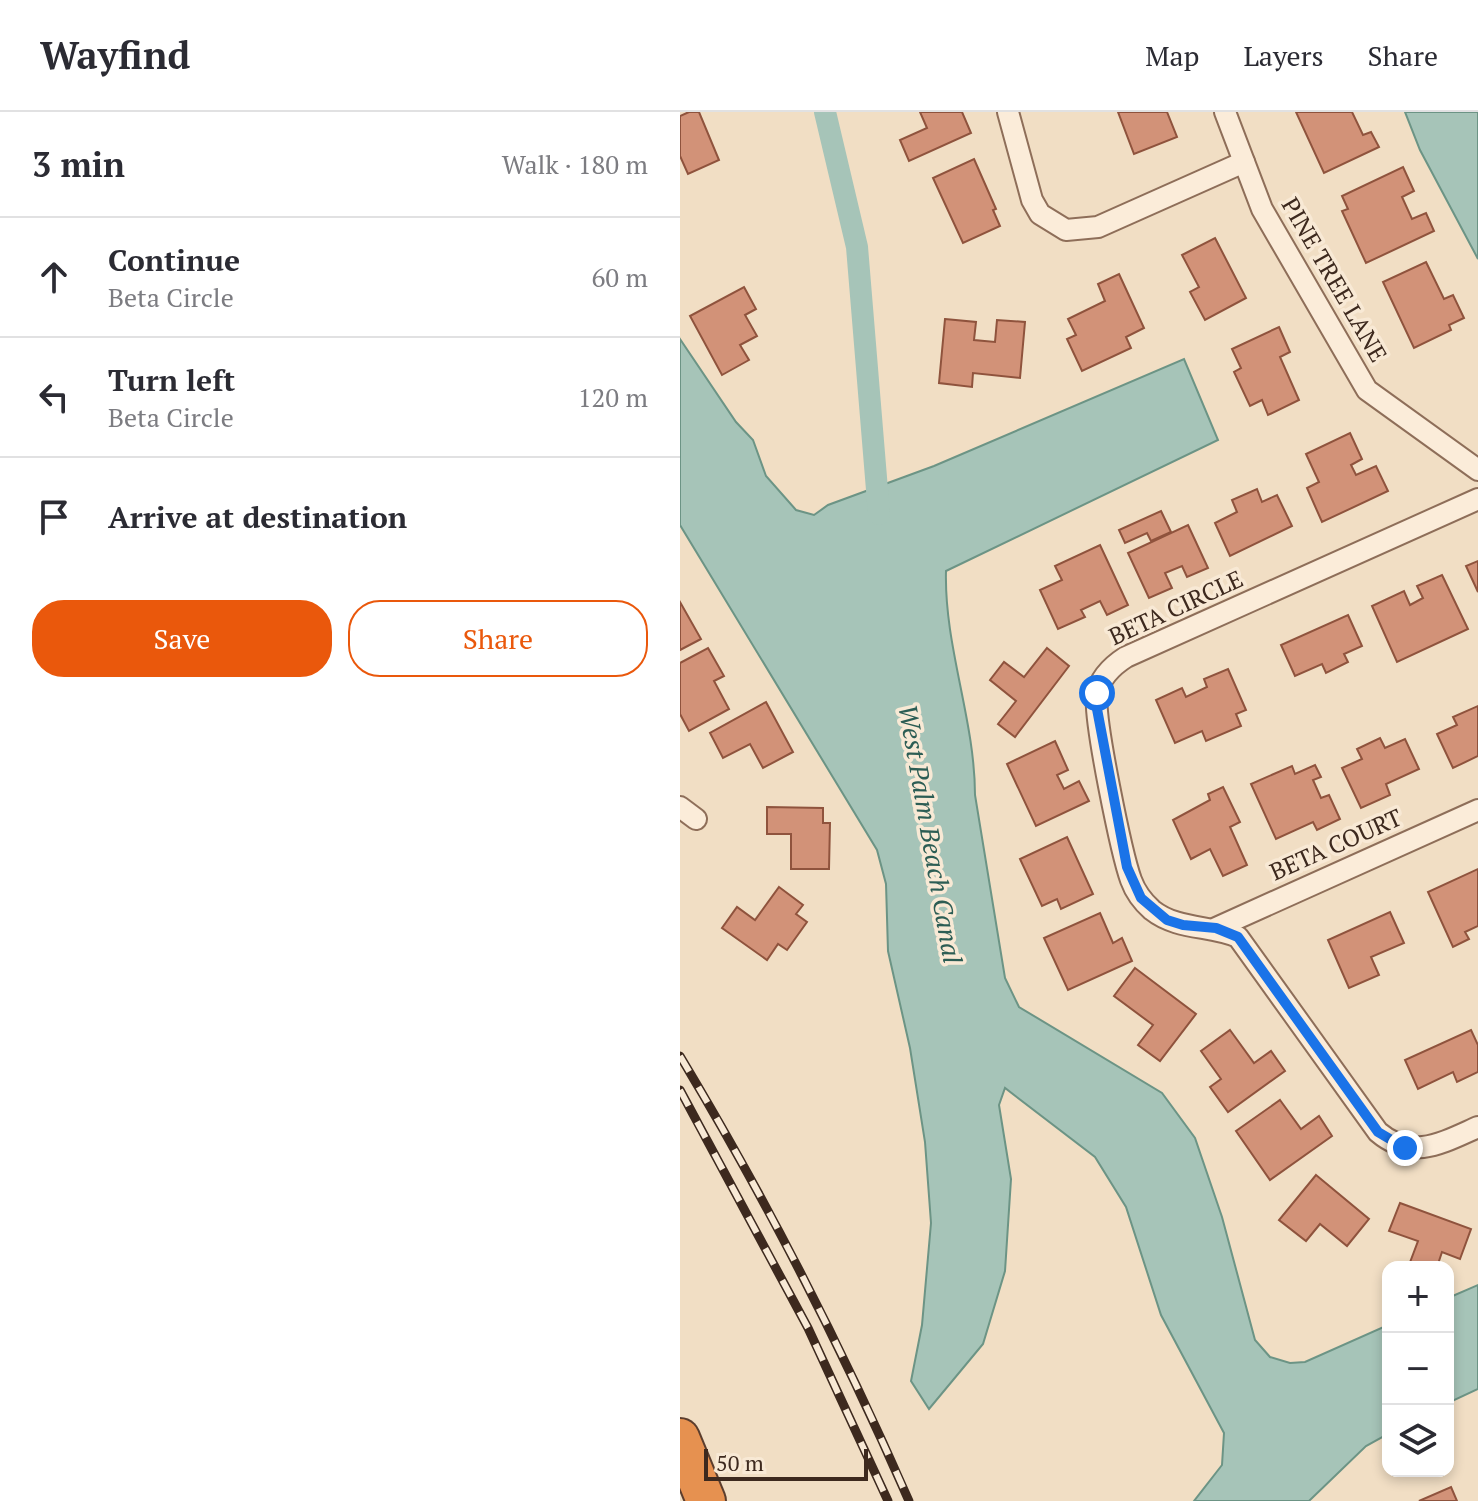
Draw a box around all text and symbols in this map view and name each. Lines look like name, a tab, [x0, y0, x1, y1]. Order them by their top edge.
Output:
text: Wayfind	[40, 30, 190, 80]
text: Map	[1145, 37, 1199, 74]
text: Layers	[1243, 37, 1324, 74]
text: Share	[1368, 37, 1438, 74]
text: 3 min	[32, 142, 125, 187]
text: Walk · 180 m	[502, 147, 648, 181]
street label: PINE TREE LANE	[1275, 191, 1395, 368]
text: Continue	[108, 240, 240, 280]
icon: ahead	[32, 255, 76, 299]
text: 60 m	[592, 260, 648, 294]
text: Beta Circle	[108, 280, 234, 314]
text: Turn left	[108, 360, 235, 400]
icon: left	[32, 375, 76, 419]
text: 120 m	[578, 380, 648, 414]
text: Beta Circle	[108, 400, 234, 434]
icon: arrive	[32, 495, 76, 539]
text: Arrive at destination	[108, 497, 407, 537]
street label: BETA CIRCLE	[1103, 562, 1248, 652]
button: Save	[32, 600, 332, 677]
button: Share	[348, 600, 648, 677]
route start	[1079, 675, 1115, 711]
water label: West Palm Beach Canal	[891, 702, 971, 967]
street label: BETA COURT	[1265, 801, 1407, 887]
route end	[1387, 1130, 1423, 1166]
map controls	[1382, 1261, 1454, 1477]
button: +	[1382, 1261, 1454, 1333]
button: −	[1382, 1333, 1454, 1405]
button: layers	[1382, 1405, 1454, 1477]
scale bar	[704, 1445, 868, 1481]
text: 50 m	[716, 1448, 764, 1477]

